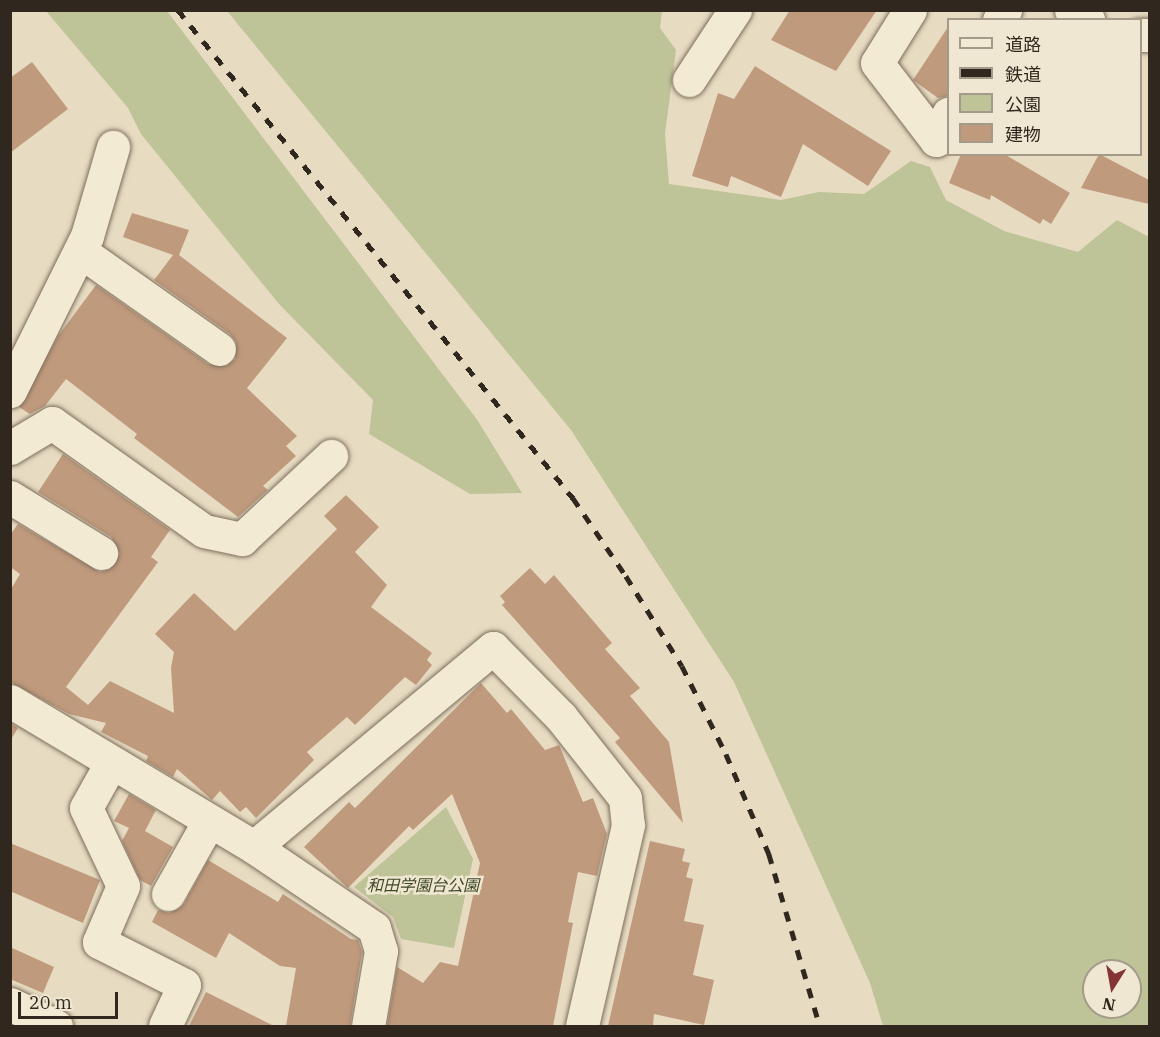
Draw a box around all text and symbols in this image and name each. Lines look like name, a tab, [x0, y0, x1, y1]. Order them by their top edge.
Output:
legend	[947, 18, 1142, 156]
text: 道路	[1005, 33, 1041, 56]
text: 鉄道	[1005, 63, 1041, 86]
text: 公園	[1005, 93, 1041, 116]
text: 建物	[1005, 123, 1041, 146]
park label: 和田学園台公園	[367, 875, 479, 895]
north arrow	[1082, 959, 1142, 1019]
scale bar	[21, 980, 122, 1018]
text: 20 m	[29, 991, 72, 1014]
text: N	[1101, 994, 1117, 1016]

